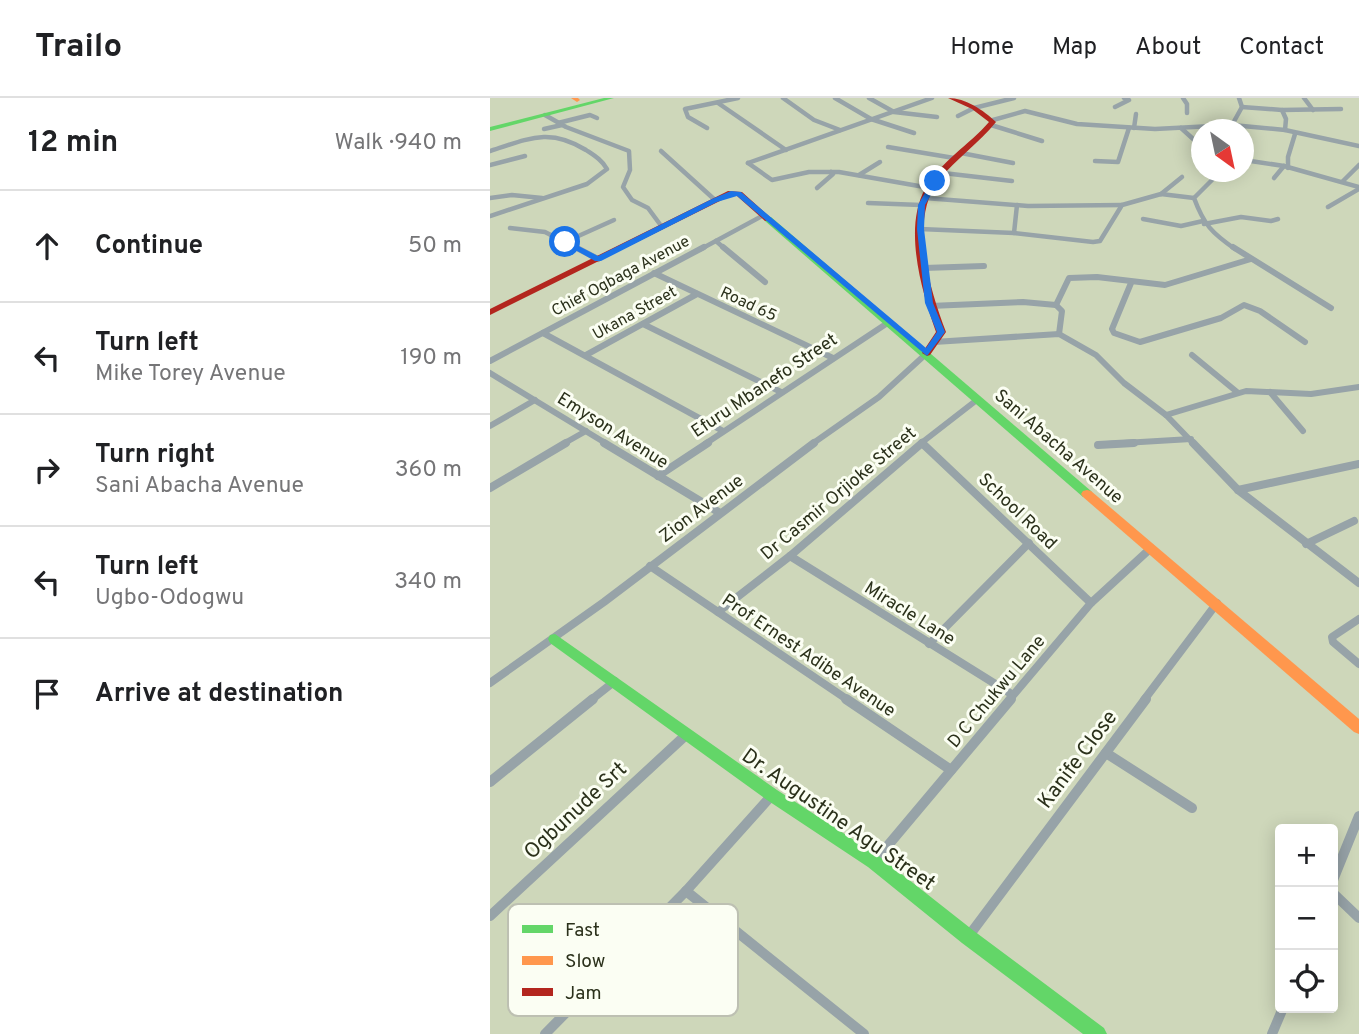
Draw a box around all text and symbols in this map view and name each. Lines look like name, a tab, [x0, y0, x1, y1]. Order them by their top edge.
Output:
text: Trailo	[35, 27, 122, 69]
text: Home	[950, 33, 1014, 63]
text: Map	[1052, 33, 1097, 63]
text: About	[1135, 33, 1201, 63]
text: Contact	[1239, 33, 1324, 63]
north arrow	[1191, 119, 1254, 182]
text: 12 min	[28, 125, 118, 162]
text: Walk · 940 m	[334, 129, 462, 158]
route end	[919, 165, 950, 196]
route start	[549, 226, 580, 257]
icon: ahead	[28, 227, 66, 265]
text: Continue	[95, 230, 203, 263]
text: 50 m	[408, 232, 462, 261]
street label: Chief Ogbaga Avenue	[549, 232, 693, 322]
street label: Ukana Street	[589, 282, 681, 345]
street label: Road 65	[717, 283, 780, 327]
text: Turn left	[95, 327, 199, 360]
street label: Efuru Mbanefo Street	[687, 329, 842, 444]
icon: left	[28, 339, 66, 377]
text: 190 m	[400, 344, 462, 373]
text: Mike Torey Avenue	[95, 360, 286, 389]
street label: Sani Abacha Avenue	[989, 385, 1127, 509]
street label: Emyson Avenue	[552, 388, 672, 475]
street label: Dr Casmir Orjioke Street	[756, 422, 921, 566]
text: Turn right	[95, 439, 215, 472]
icon: right	[28, 451, 66, 489]
text: 360 m	[395, 456, 462, 485]
street label: School Road	[973, 469, 1061, 555]
street label: Zion Avenue	[655, 470, 749, 548]
text: Sani Abacha Avenue	[95, 472, 304, 501]
text: Turn left	[95, 551, 199, 584]
icon: left	[28, 563, 66, 601]
text: 340 m	[394, 568, 462, 597]
street label: Miracle Lane	[859, 577, 959, 651]
text: Ugbo-Odogwu	[95, 584, 244, 613]
street label: Prof Ernest Adibe Avenue	[717, 590, 899, 723]
street label: D C Chukwu Lane	[943, 631, 1051, 753]
icon: arrive	[28, 675, 66, 713]
text: Arrive at destination	[95, 678, 343, 711]
street label: Kanife Close	[1032, 705, 1124, 814]
street label: Dr. Augustine Agu Street	[736, 743, 940, 897]
street label: Ogbunude Srt	[519, 756, 633, 866]
map controls	[1275, 824, 1338, 1013]
button: +	[1275, 824, 1338, 887]
button: −	[1275, 887, 1338, 950]
legend	[508, 904, 738, 1016]
text: Fast	[565, 919, 600, 943]
text: Slow	[565, 950, 605, 974]
button: locate	[1275, 950, 1338, 1013]
text: Jam	[565, 982, 602, 1006]

